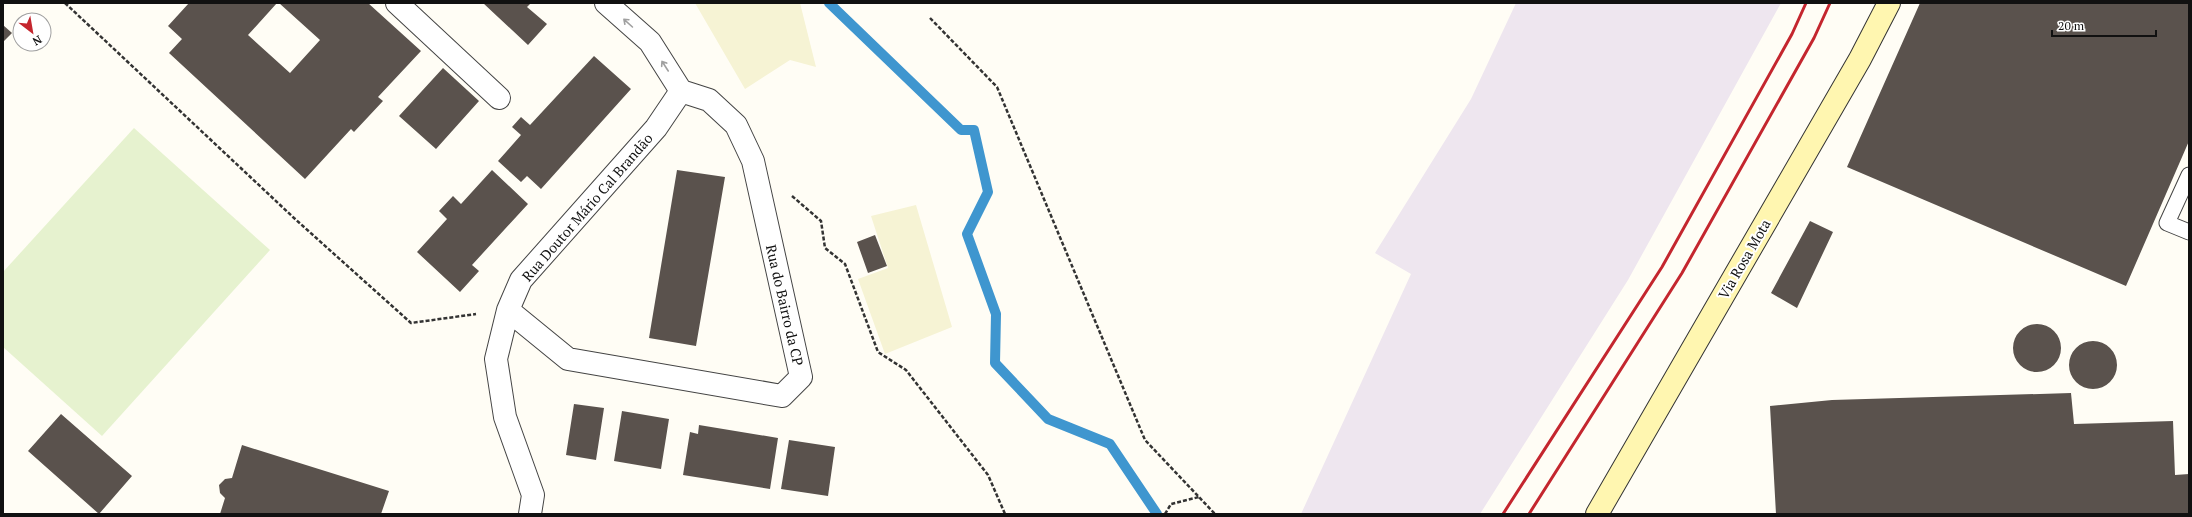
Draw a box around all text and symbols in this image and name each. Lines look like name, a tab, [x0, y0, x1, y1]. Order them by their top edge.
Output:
north arrow	[12, 12, 52, 52]
scale bar	[2052, 12, 2156, 38]
one-way arrow	[623, 18, 633, 27]
text: 20 m	[2058, 18, 2085, 33]
text: N	[29, 32, 44, 49]
one-way arrow	[661, 60, 669, 72]
street label: Rua Doutor Mário Cal Brandão	[517, 129, 657, 285]
street label: Via Rosa Mota	[1713, 216, 1775, 302]
street label: Rua do Bairro da CP	[762, 243, 808, 367]

